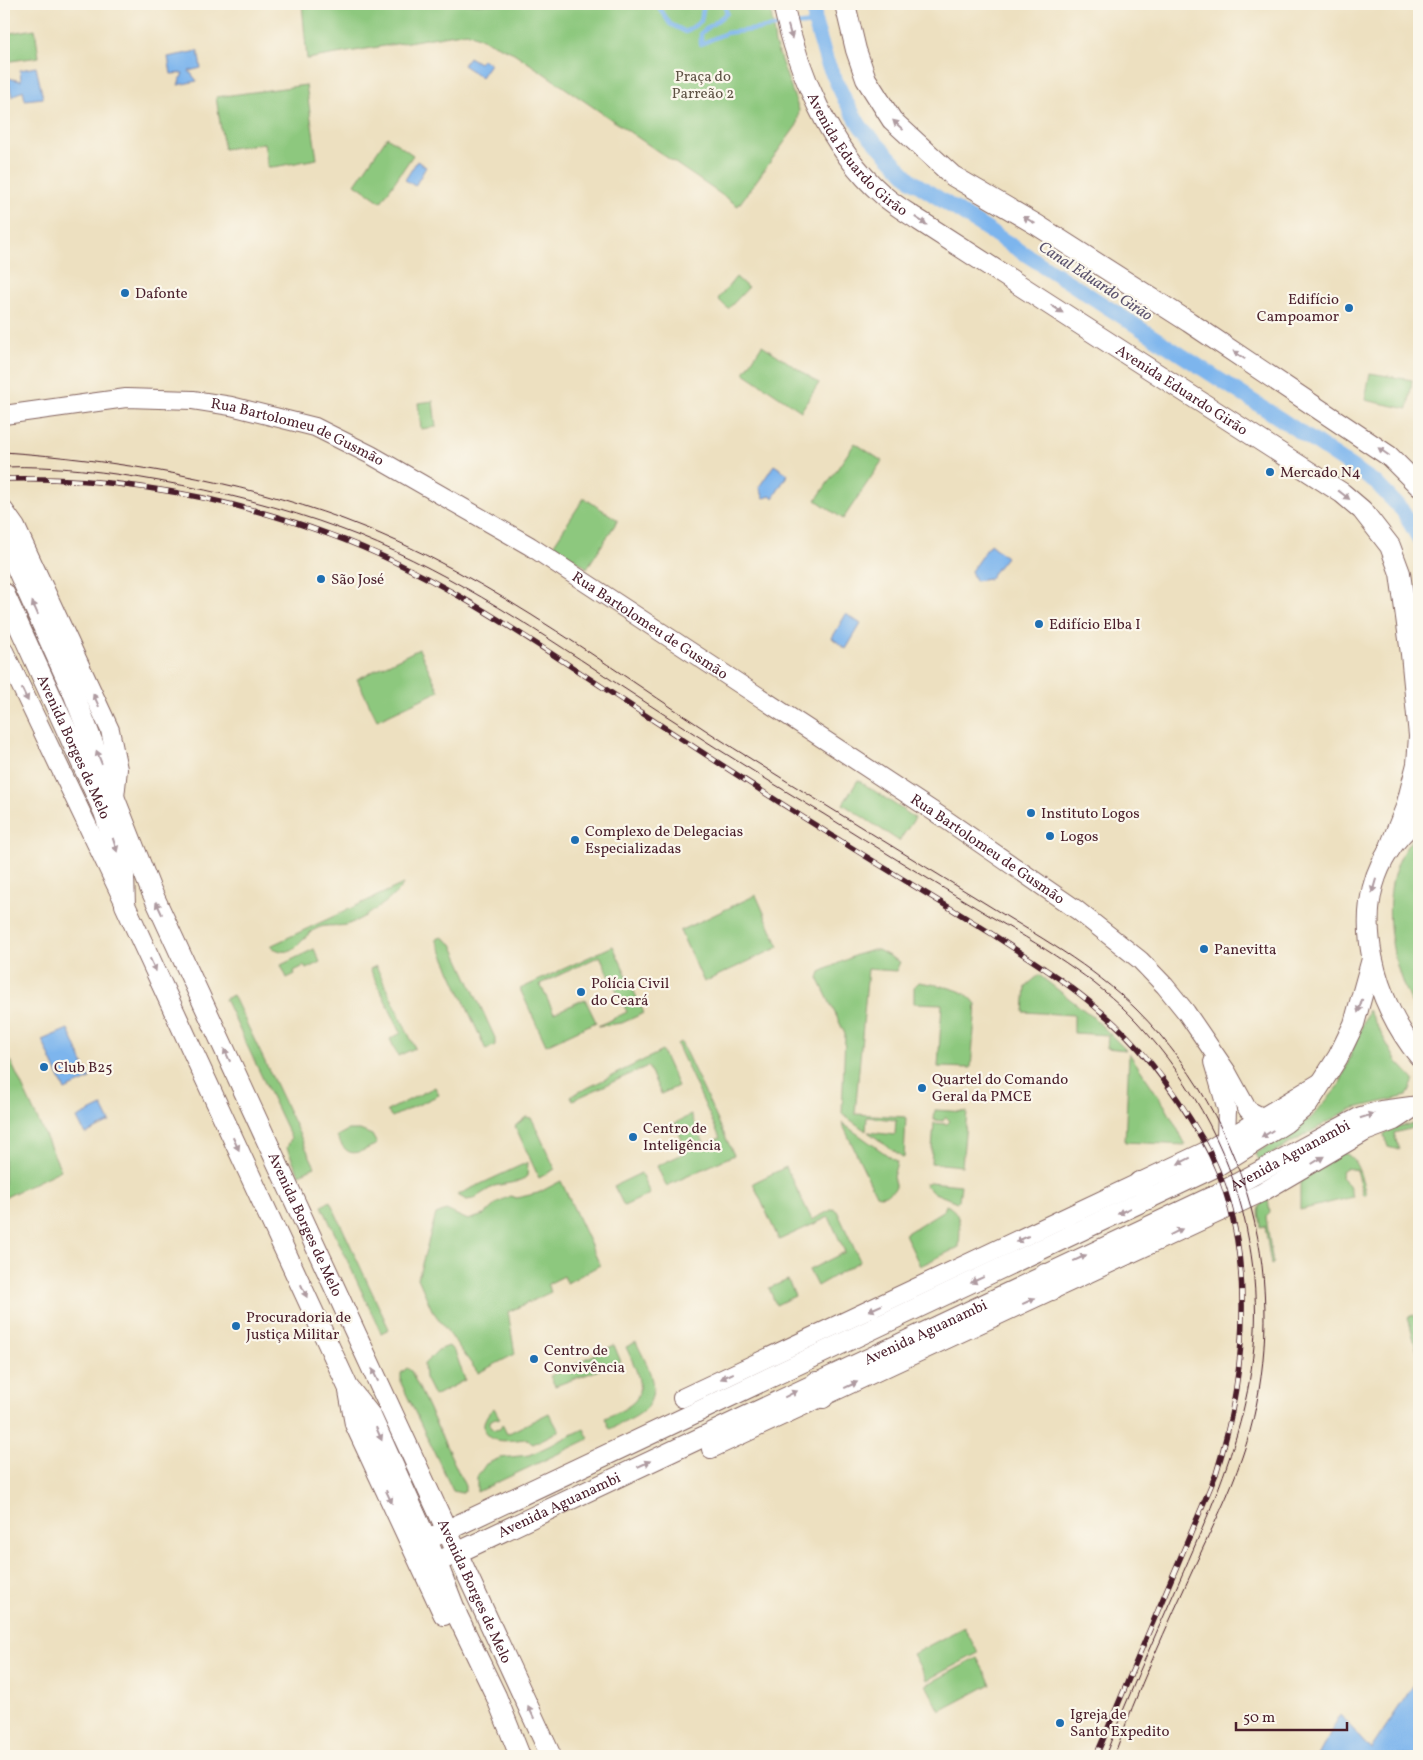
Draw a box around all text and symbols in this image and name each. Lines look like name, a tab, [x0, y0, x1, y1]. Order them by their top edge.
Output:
one-way arrow	[786, 25, 794, 40]
park label: Praça do Parreão 2	[672, 67, 734, 105]
street label: Avenida Eduardo Girão	[801, 90, 911, 222]
one-way arrow	[892, 119, 904, 131]
one-way arrow	[914, 216, 927, 226]
one-way arrow	[1022, 216, 1035, 225]
water label: Canal Eduardo Girão	[1034, 237, 1157, 327]
place label: Dafonte	[135, 284, 188, 305]
marker: Dafonte	[119, 287, 131, 299]
place label: Edifício Campoamor	[1257, 290, 1339, 328]
marker: Edifício Campoamor	[1343, 302, 1355, 314]
one-way arrow	[1051, 305, 1064, 314]
street label: Avenida Eduardo Girão	[1111, 341, 1251, 442]
one-way arrow	[1232, 351, 1246, 360]
street label: Rua Bartolomeu de Gusmão	[209, 394, 387, 472]
one-way arrow	[1377, 447, 1390, 457]
place label: Mercado N4	[1280, 463, 1361, 484]
marker: Mercado N4	[1264, 466, 1276, 478]
one-way arrow	[1337, 489, 1350, 500]
street label: Rua Bartolomeu de Gusmão	[567, 567, 732, 685]
place label: São José	[331, 570, 384, 591]
marker: São José	[315, 573, 327, 585]
one-way arrow	[31, 601, 39, 615]
place label: Edifício Elba I	[1049, 615, 1141, 636]
marker: Edifício Elba I	[1033, 618, 1045, 630]
street label: Avenida Borges de Melo	[31, 672, 115, 822]
one-way arrow	[21, 688, 29, 702]
one-way arrow	[92, 693, 100, 707]
one-way arrow	[95, 749, 103, 764]
street label: Rua Bartolomeu de Gusmão	[906, 790, 1068, 910]
place label: Instituto Logos	[1041, 804, 1140, 825]
marker: Instituto Logos	[1025, 807, 1037, 819]
place label: Complexo de Delegacias Especializadas	[585, 822, 743, 860]
place label: Logos	[1060, 827, 1098, 848]
marker: Logos	[1044, 830, 1056, 842]
marker: Complexo de Delegacias Especializadas	[569, 834, 581, 846]
one-way arrow	[112, 838, 119, 853]
one-way arrow	[1369, 879, 1377, 894]
one-way arrow	[155, 901, 163, 915]
place label: Panevitta	[1214, 940, 1276, 961]
marker: Panevitta	[1198, 943, 1210, 955]
one-way arrow	[149, 958, 157, 972]
place label: Polícia Civil do Ceará	[591, 974, 669, 1012]
marker: Polícia Civil do Ceará	[575, 986, 587, 998]
one-way arrow	[1355, 999, 1363, 1014]
one-way arrow	[223, 1048, 231, 1062]
place label: Club B25	[54, 1058, 113, 1079]
marker: Club B25	[38, 1061, 50, 1073]
place label: Quartel do Comando Geral da PMCE	[932, 1070, 1068, 1108]
marker: Quartel do Comando Geral da PMCE	[916, 1082, 928, 1094]
one-way arrow	[1359, 1111, 1374, 1119]
street label: Avenida Aguanambi	[1227, 1116, 1354, 1198]
place label: Centro de Inteligência	[643, 1119, 721, 1157]
one-way arrow	[1260, 1130, 1273, 1139]
marker: Centro de Inteligência	[627, 1131, 639, 1143]
one-way arrow	[232, 1137, 240, 1151]
street label: Avenida Borges de Melo	[262, 1149, 346, 1301]
one-way arrow	[1312, 1155, 1325, 1165]
one-way arrow	[1177, 1157, 1191, 1165]
one-way arrow	[1117, 1207, 1131, 1215]
one-way arrow	[1169, 1228, 1184, 1236]
one-way arrow	[1015, 1235, 1029, 1243]
one-way arrow	[1073, 1253, 1087, 1261]
one-way arrow	[970, 1277, 984, 1285]
one-way arrow	[300, 1284, 308, 1298]
street label: Avenida Aguanambi	[861, 1295, 991, 1371]
one-way arrow	[1022, 1297, 1037, 1305]
one-way arrow	[868, 1304, 882, 1312]
place label: Procuradoria de Justiça Militar	[246, 1308, 351, 1346]
marker: Procuradoria de Justiça Militar	[230, 1320, 242, 1332]
place label: Centro de Convivência	[544, 1341, 625, 1379]
marker: Centro de Convivência	[528, 1353, 540, 1365]
one-way arrow	[371, 1368, 379, 1382]
one-way arrow	[720, 1373, 734, 1381]
one-way arrow	[844, 1381, 858, 1389]
one-way arrow	[784, 1390, 798, 1398]
one-way arrow	[376, 1427, 384, 1441]
one-way arrow	[637, 1460, 651, 1468]
street label: Avenida Aguanambi	[495, 1468, 625, 1544]
one-way arrow	[385, 1490, 393, 1504]
street label: Avenida Borges de Melo	[431, 1516, 516, 1667]
scale bar	[1236, 1700, 1347, 1732]
one-way arrow	[527, 1705, 535, 1719]
place label: Igreja de Santo Expedito	[1070, 1705, 1169, 1743]
text: 50 m	[1243, 1708, 1275, 1729]
marker: Igreja de Santo Expedito	[1054, 1717, 1066, 1729]

